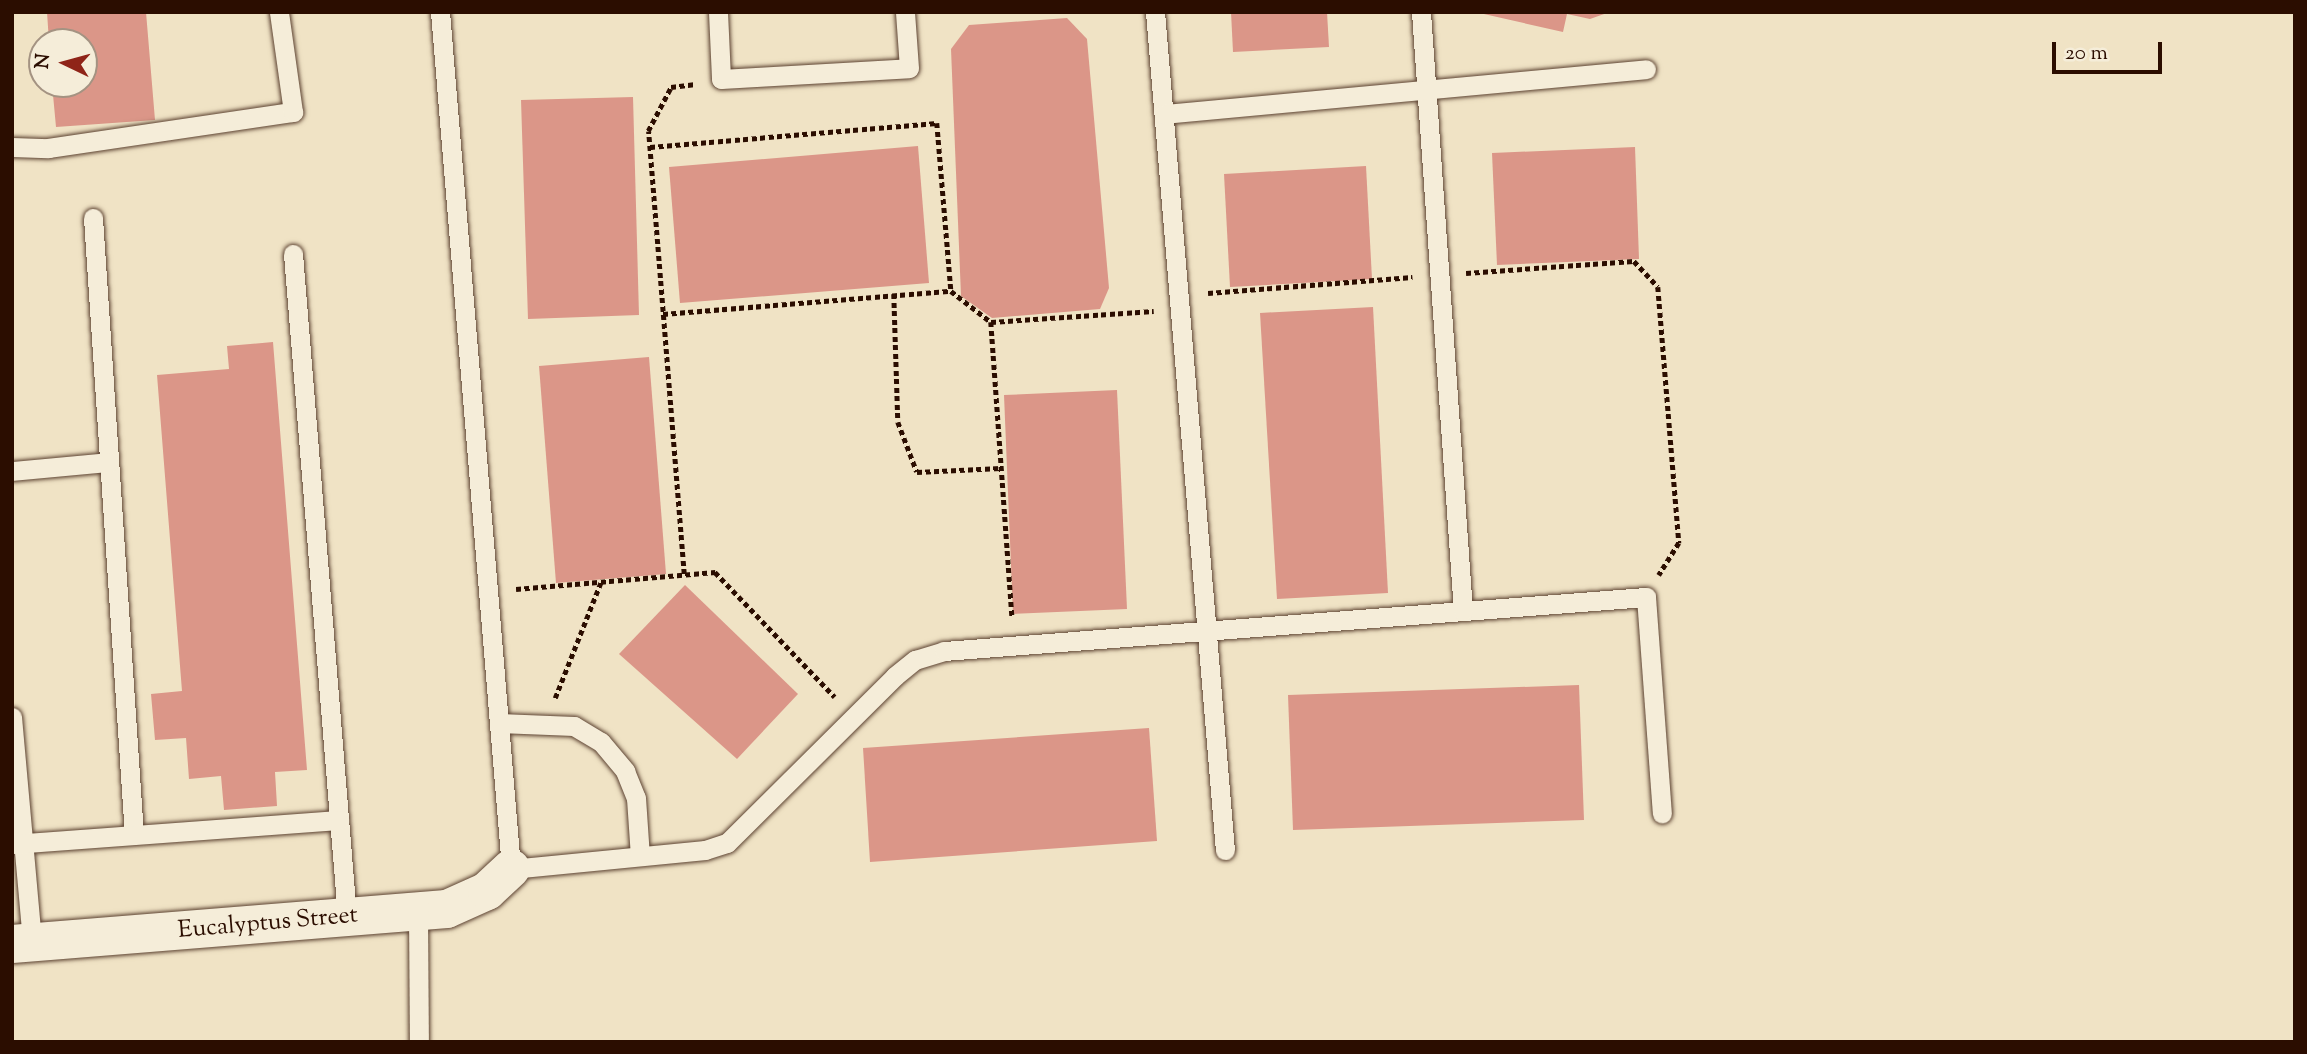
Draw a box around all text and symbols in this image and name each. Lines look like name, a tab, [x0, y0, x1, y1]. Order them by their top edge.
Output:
north arrow	[28, 28, 98, 98]
scale bar	[2055, 28, 2165, 72]
text: 20 m	[2065, 39, 2108, 69]
text: N	[29, 53, 58, 70]
street label: Eucalyptus Street	[177, 902, 359, 946]

